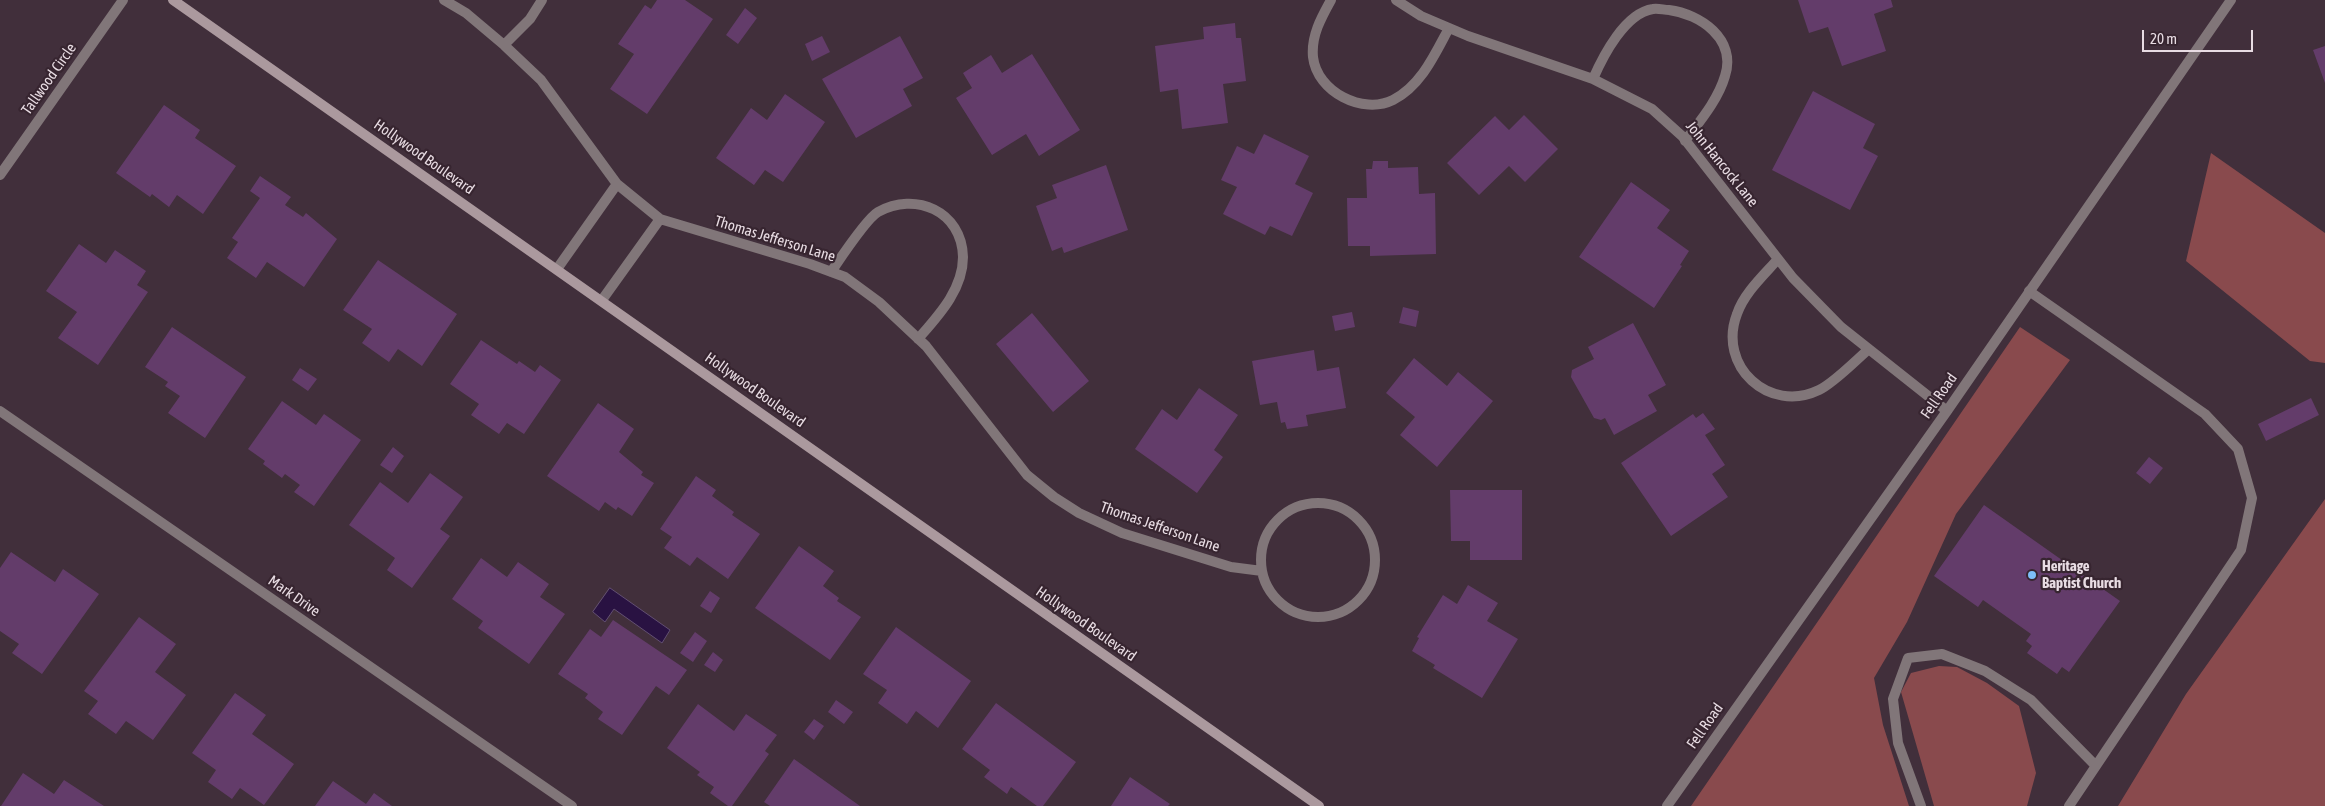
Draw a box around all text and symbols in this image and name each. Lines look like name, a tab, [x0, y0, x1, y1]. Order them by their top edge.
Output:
scale bar	[2145, 20, 2256, 52]
text: 20 m	[2150, 30, 2177, 47]
street label: Tallwood Circle	[18, 40, 80, 118]
street label: Hollywood Boulevard	[370, 116, 478, 198]
street label: John Hancock Lane	[1682, 118, 1762, 210]
street label: Thomas Jefferson Lane	[712, 212, 838, 266]
street label: Hollywood Boulevard	[701, 349, 809, 431]
street label: Fell Road	[1917, 370, 1961, 422]
street label: Thomas Jefferson Lane	[1098, 498, 1222, 556]
place label: Heritage Baptist Church	[2042, 557, 2121, 592]
marker: Heritage Baptist Church	[2026, 569, 2038, 581]
street label: Mark Drive	[265, 572, 323, 620]
street label: Hollywood Boulevard	[1032, 583, 1140, 665]
street label: Fell Road	[1683, 700, 1727, 752]

